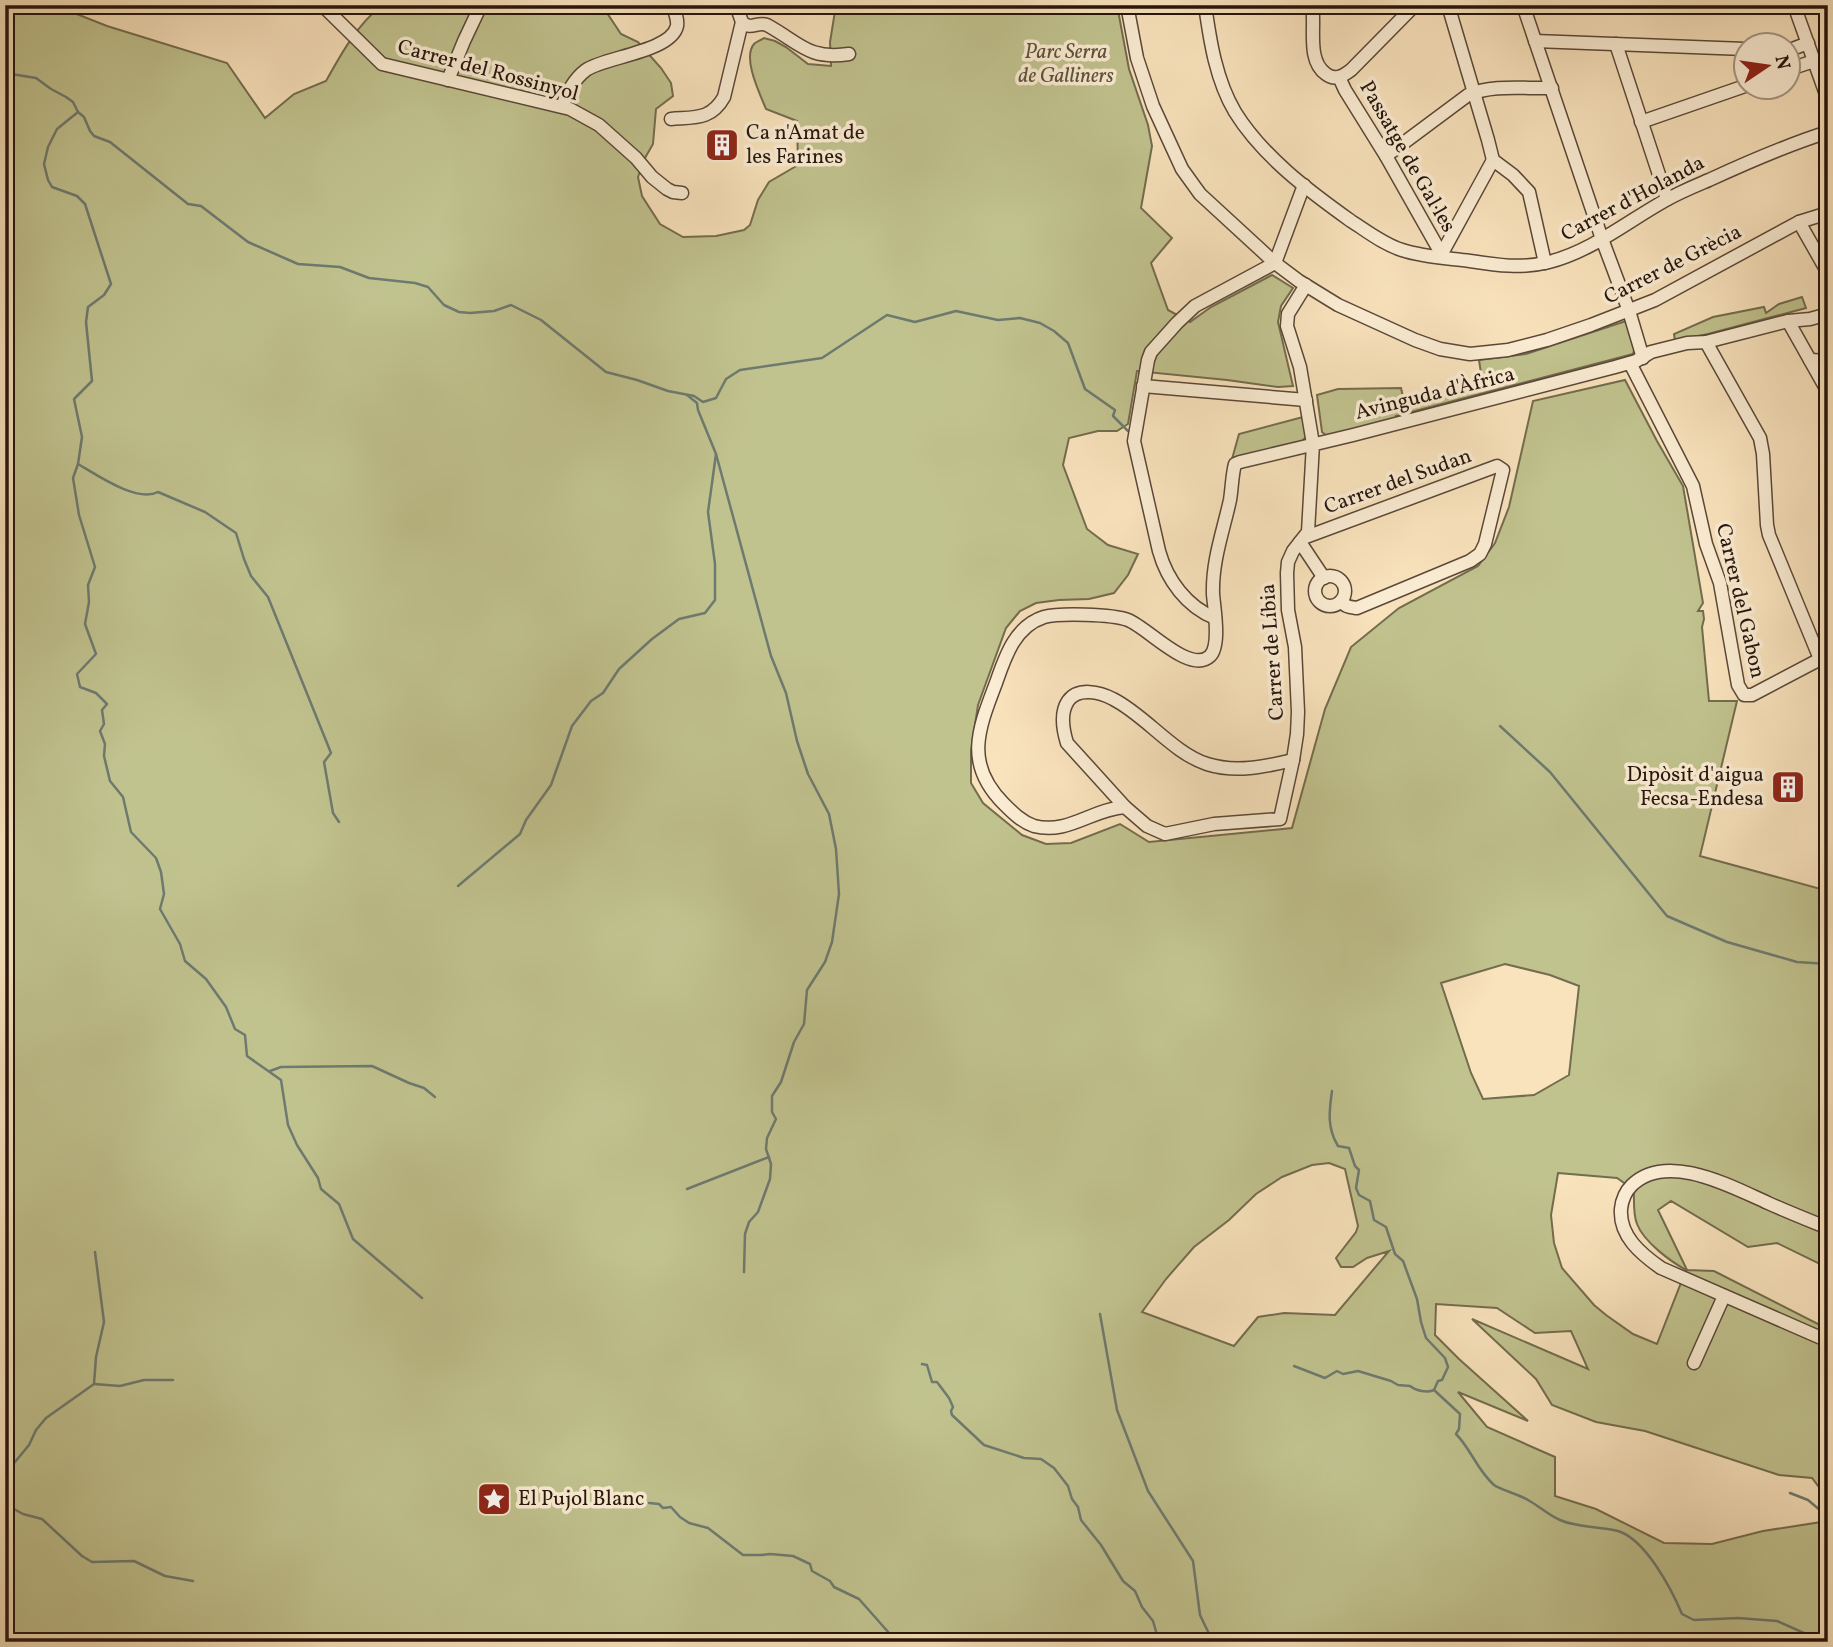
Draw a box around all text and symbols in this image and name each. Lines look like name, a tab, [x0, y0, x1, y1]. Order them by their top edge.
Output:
north arrow	[1731, 32, 1801, 102]
street label: Carrer del Rossinyol	[394, 33, 582, 109]
park label: Parc Serra de Galliners	[1018, 38, 1114, 91]
text: N	[1767, 53, 1796, 72]
street label: Passatge de Gal·les	[1352, 76, 1462, 238]
place label: Ca n'Amat de les Farines	[746, 119, 865, 172]
building icon: Ca n'Amat de les Farines	[703, 126, 741, 164]
street label: Carrer d'Holanda	[1556, 149, 1710, 249]
street label: Carrer de Grècia	[1599, 218, 1747, 312]
street label: Avinguda d'Àfrica	[1352, 360, 1518, 428]
street label: Carrer del Sudan	[1320, 442, 1476, 522]
street label: Carrer del Gabon	[1708, 521, 1772, 681]
street label: Carrer de Líbia	[1254, 583, 1292, 721]
place label: Dipòsit d'aigua Fecsa-Endesa	[1626, 761, 1764, 814]
building icon: Dipòsit d'aigua Fecsa-Endesa	[1769, 768, 1807, 806]
place icon: El Pujol Blanc	[475, 1480, 513, 1518]
place label: El Pujol Blanc	[518, 1485, 644, 1514]

